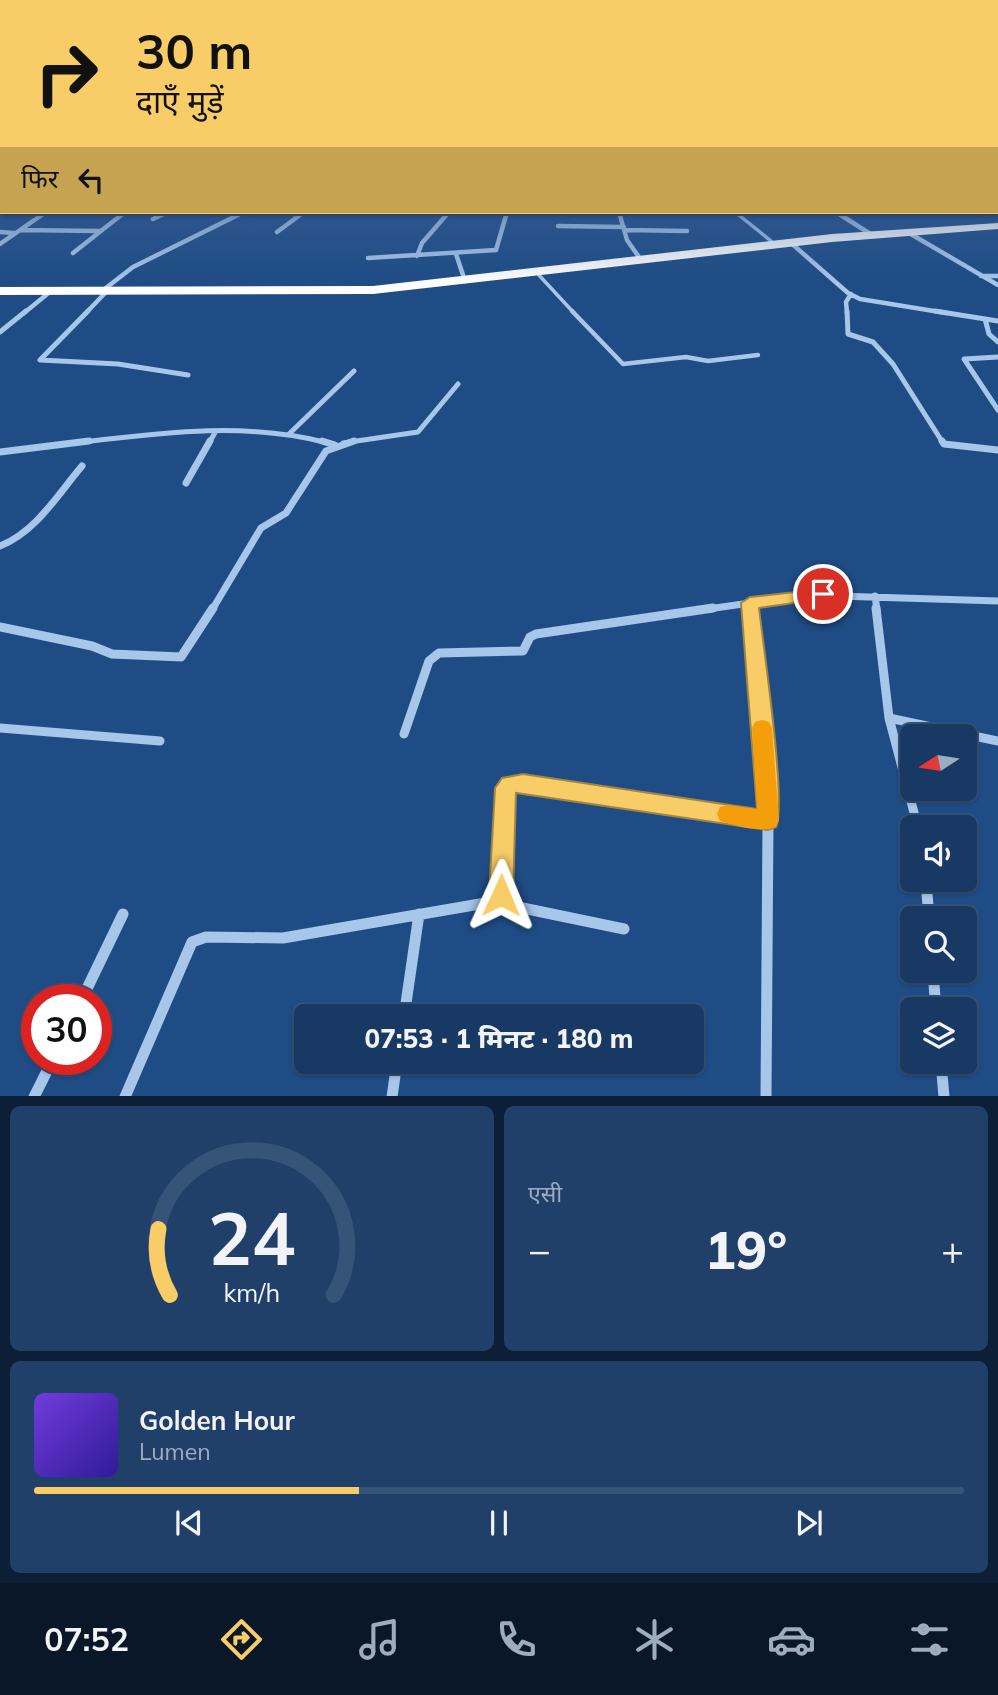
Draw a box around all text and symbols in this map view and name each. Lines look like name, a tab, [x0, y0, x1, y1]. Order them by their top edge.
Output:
text: 30 m	[136, 20, 252, 81]
icon: right	[21, 28, 112, 119]
text: दाएँ मुड़ें	[136, 81, 224, 121]
icon: left	[72, 161, 110, 199]
text: फिर	[21, 162, 58, 195]
pin	[793, 564, 853, 624]
icon: arrive	[804, 575, 842, 613]
north arrow	[900, 724, 976, 802]
map controls	[900, 724, 977, 1074]
button: sound	[900, 815, 977, 892]
position arrow	[464, 858, 538, 932]
button: search	[900, 906, 977, 983]
speed limit sign: 30	[21, 984, 112, 1075]
button: layers	[900, 997, 977, 1074]
text: 07:53 · 1 मिनट · 180 m	[365, 1022, 633, 1055]
text: एसी	[528, 1179, 562, 1208]
text: 24	[208, 1192, 296, 1283]
text: 19°	[705, 1217, 787, 1282]
text: −	[528, 1226, 551, 1274]
text: +	[941, 1226, 964, 1274]
text: km/h	[224, 1276, 280, 1307]
text: Golden Hour	[139, 1404, 295, 1437]
text: Lumen	[139, 1437, 211, 1466]
icon: previous	[170, 1504, 208, 1542]
icon: pause	[480, 1504, 518, 1542]
icon: next	[790, 1504, 828, 1542]
icon: directions	[217, 1615, 266, 1664]
icon: music	[355, 1615, 404, 1664]
icon: phone	[492, 1615, 541, 1664]
icon: climate	[630, 1615, 679, 1664]
icon: car	[767, 1615, 816, 1664]
icon: filters	[905, 1615, 954, 1664]
text: 07:52	[44, 1619, 129, 1659]

